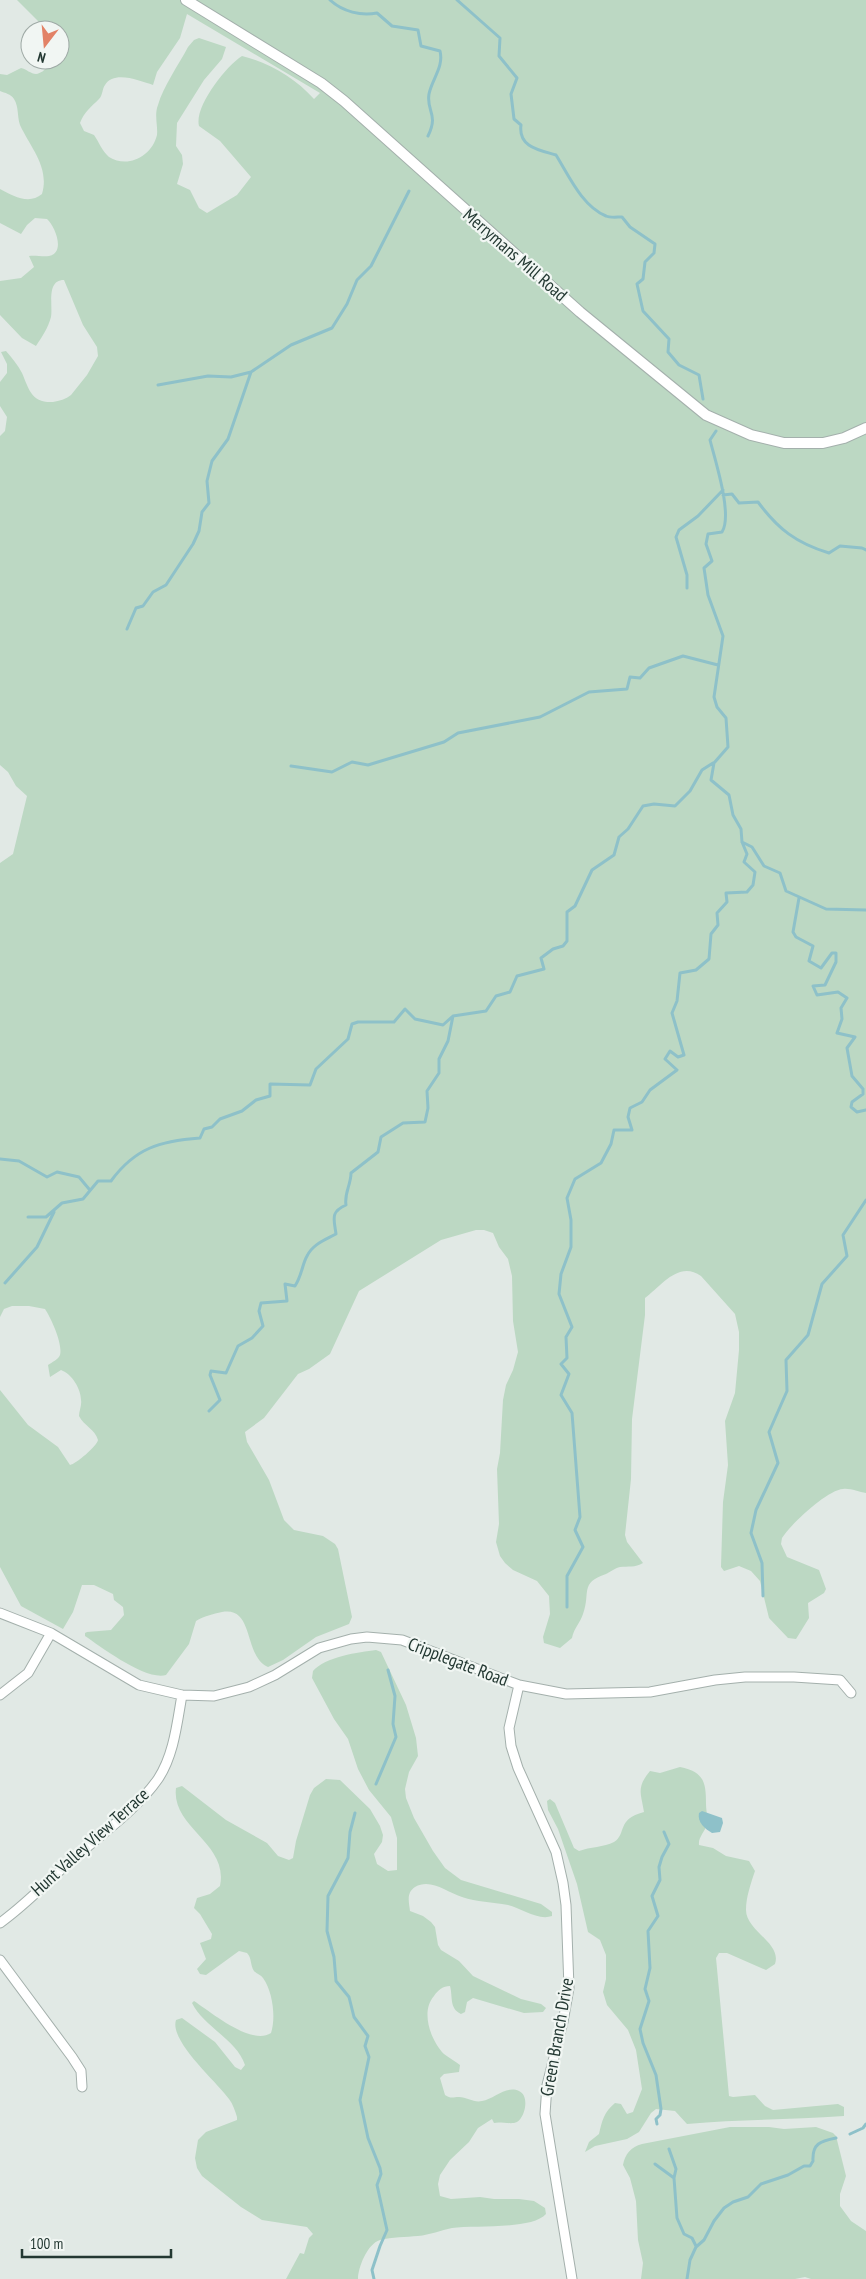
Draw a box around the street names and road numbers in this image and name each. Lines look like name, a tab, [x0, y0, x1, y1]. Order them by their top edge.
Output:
street label: Merrymans Mill Road	[459, 203, 572, 306]
street label: Cripplegate Road	[405, 1632, 512, 1691]
street label: Hunt Valley View Terrace	[26, 1783, 153, 1901]
street label: Green Branch Drive	[535, 1976, 578, 2098]

